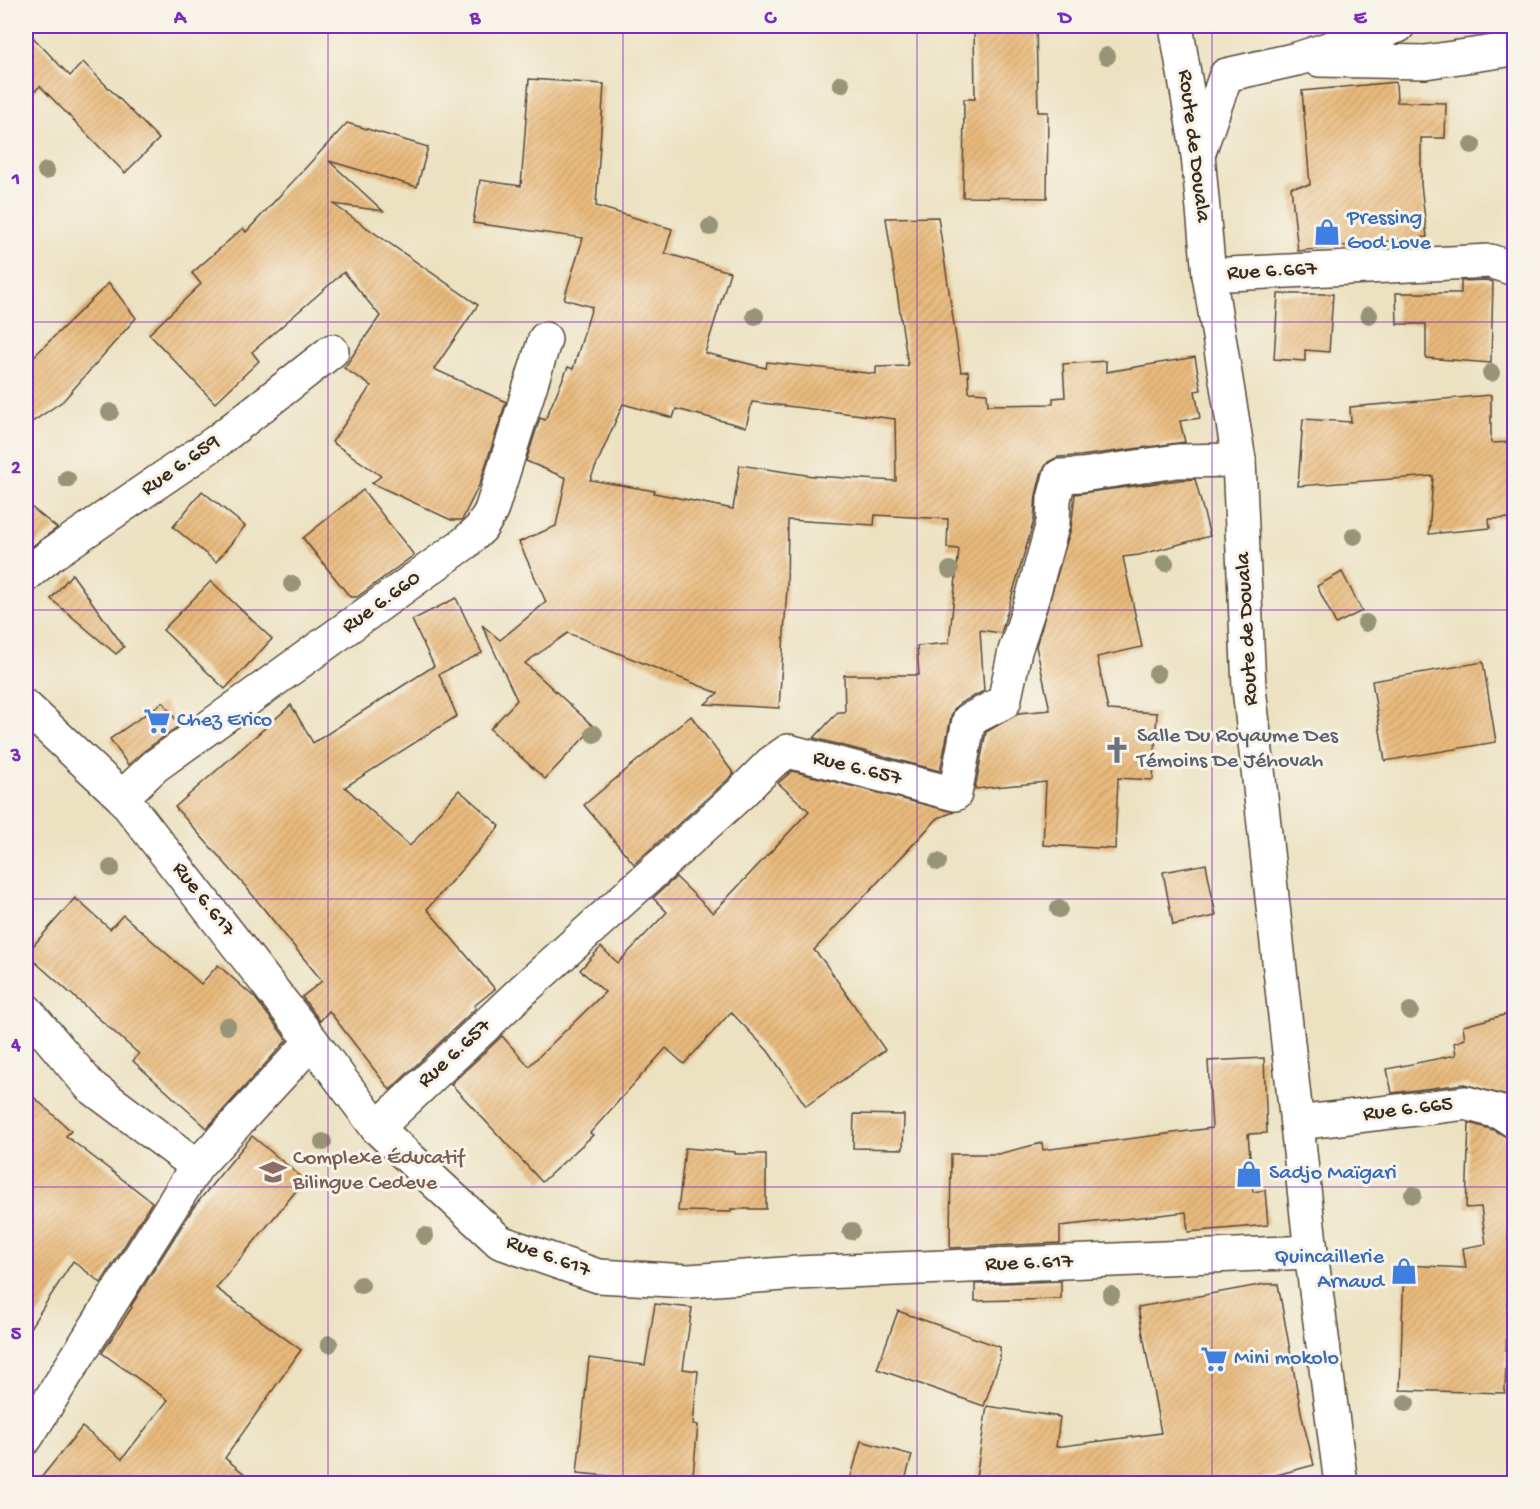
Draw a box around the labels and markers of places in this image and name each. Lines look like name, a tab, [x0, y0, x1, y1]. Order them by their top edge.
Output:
place label: Pressing God Love	[1346, 206, 1432, 257]
shop icon: Pressing God Love	[1312, 217, 1342, 247]
supermarket icon: Chez Erico	[142, 706, 172, 736]
place label: Chez Erico	[177, 708, 272, 734]
place label: Salle Du Royaume Des Témoins De Jéhovah	[1135, 724, 1339, 775]
church icon: Salle Du Royaume Des Témoins De Jéhovah	[1102, 735, 1132, 765]
place label: Complexe Éducatif Bilingue Cedeve	[292, 1146, 466, 1197]
school or university icon: Complexe Éducatif Bilingue Cedeve	[258, 1157, 288, 1187]
shop icon: Sadjo Maïgari	[1234, 1159, 1264, 1189]
place label: Sadjo Maïgari	[1269, 1161, 1397, 1187]
place label: Quincaillerie Arnaud	[1274, 1245, 1386, 1296]
shop icon: Quincaillerie Arnaud	[1389, 1256, 1419, 1286]
supermarket icon: Mini mokolo	[1199, 1344, 1229, 1374]
place label: Mini mokolo	[1234, 1346, 1339, 1372]

